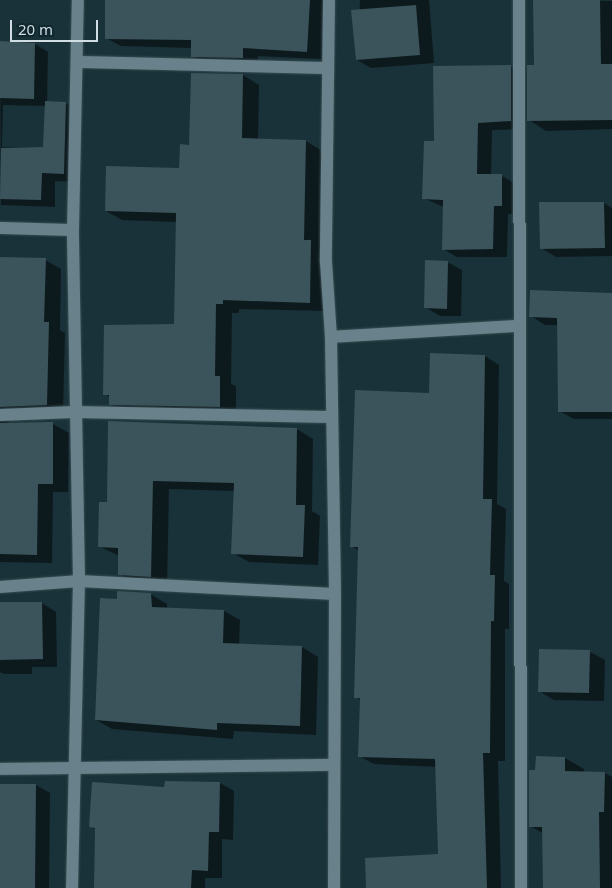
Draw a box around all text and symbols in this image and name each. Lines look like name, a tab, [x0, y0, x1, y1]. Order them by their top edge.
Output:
scale bar	[12, 10, 100, 42]
text: 20 m	[18, 19, 53, 39]

